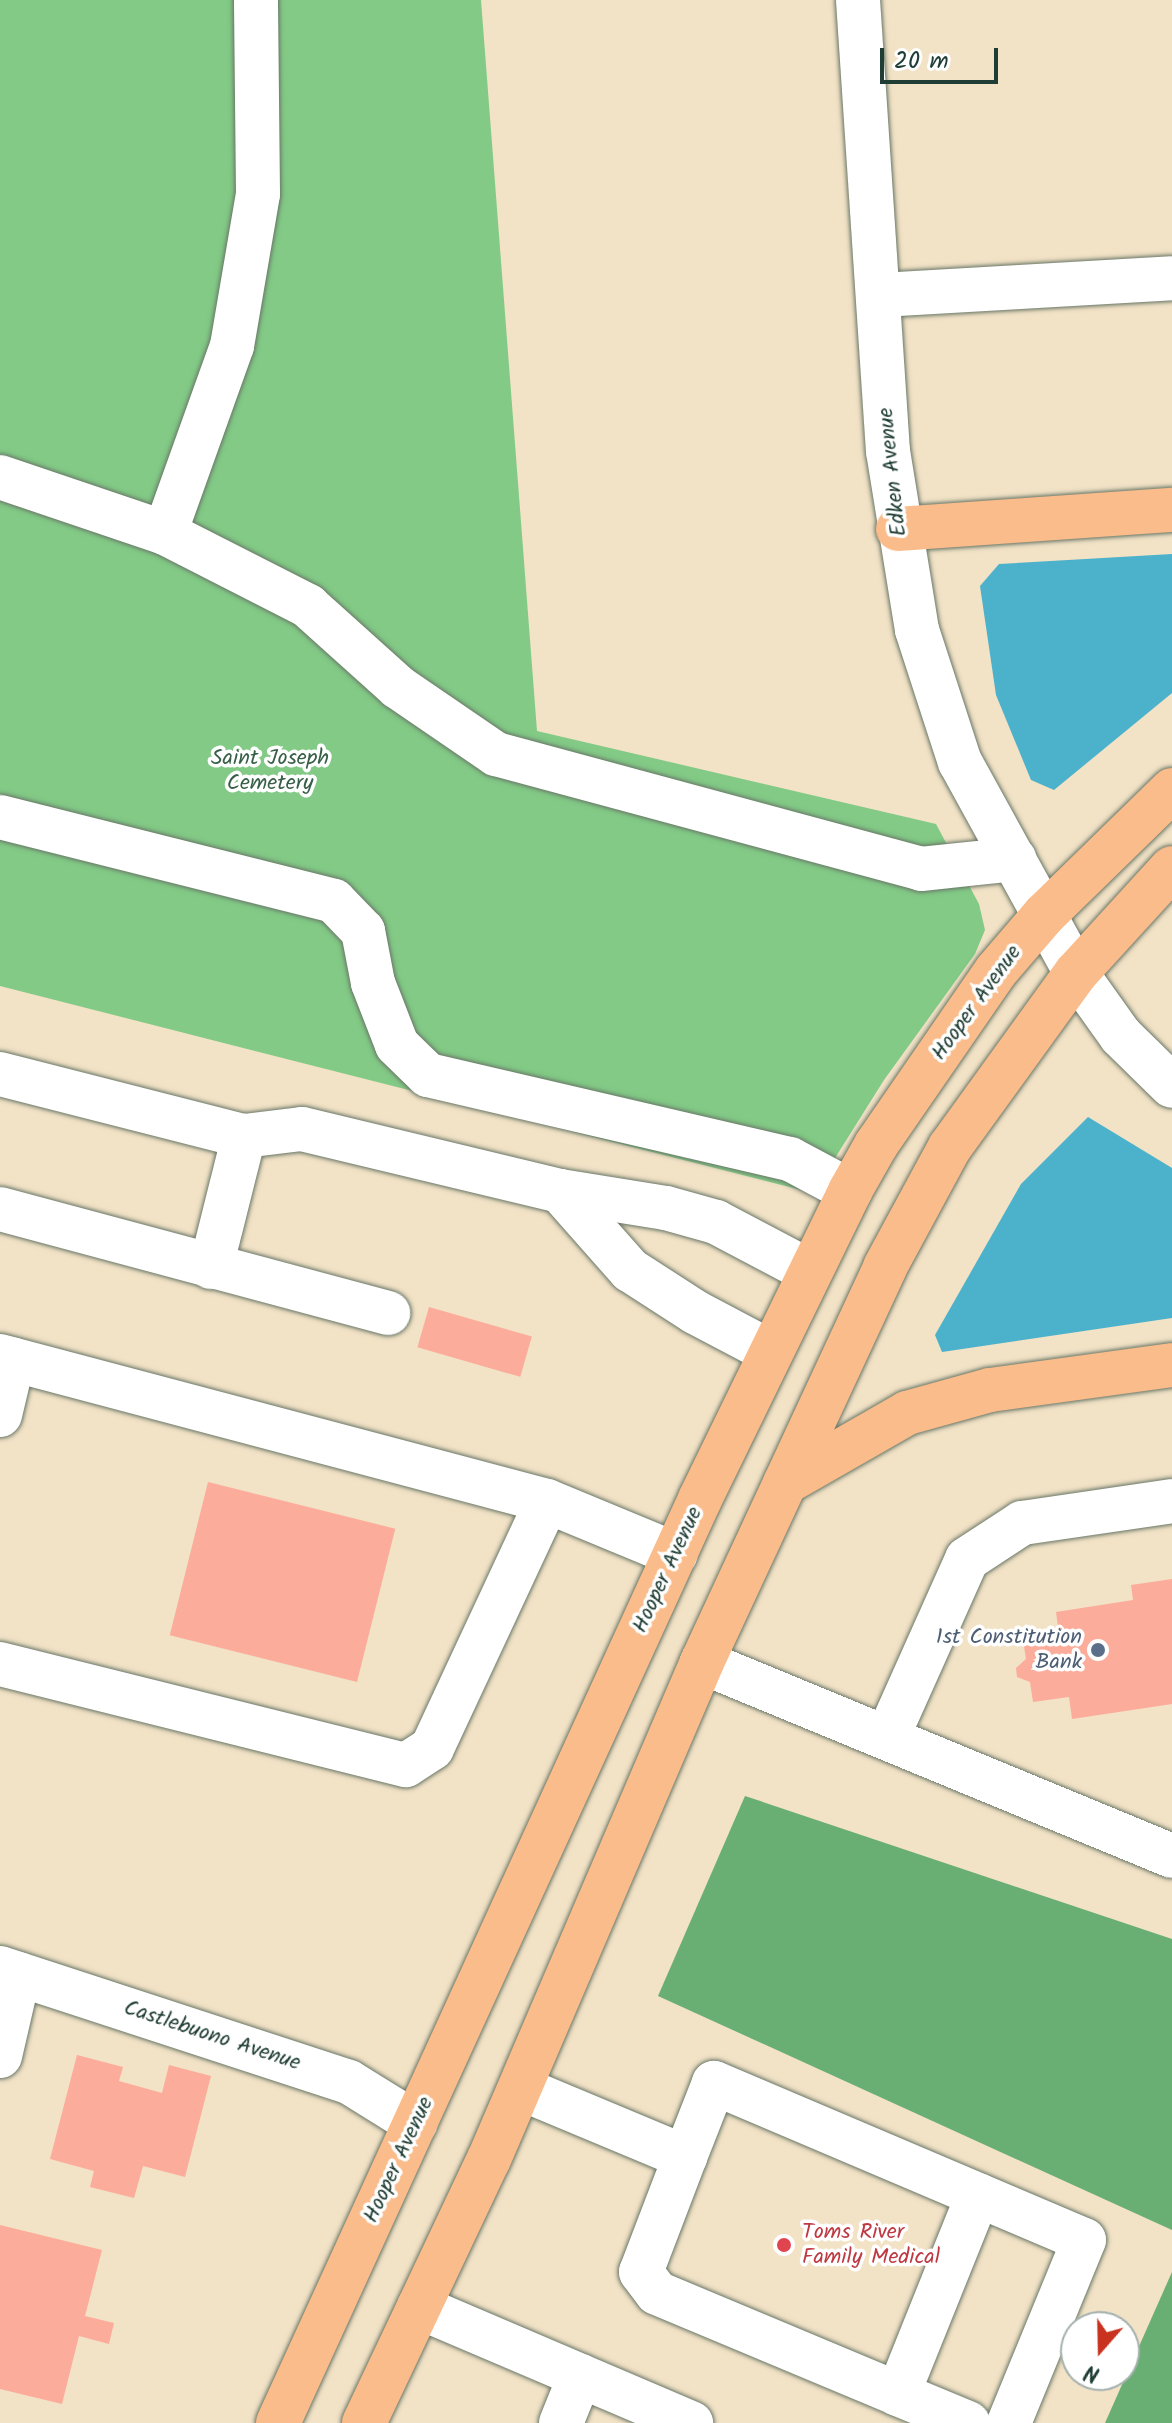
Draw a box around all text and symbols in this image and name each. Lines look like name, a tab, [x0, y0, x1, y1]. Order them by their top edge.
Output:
scale bar	[884, 32, 1002, 82]
text: 20 m	[894, 42, 949, 81]
street label: Edken Avenue	[873, 406, 913, 538]
park label: Saint Joseph Cemetery	[211, 745, 329, 796]
street label: Hooper Avenue	[926, 940, 1028, 1066]
street label: Hooper Avenue	[627, 1503, 709, 1637]
place label: 1st Constitution Bank	[936, 1624, 1082, 1676]
marker: 1st Constitution Bank	[1089, 1641, 1107, 1659]
street label: Castlebuono Avenue	[120, 1995, 304, 2077]
street label: Hooper Avenue	[358, 2093, 440, 2227]
place label: Toms River Family Medical	[802, 2219, 940, 2270]
marker: Toms River Family Medical	[773, 2234, 795, 2256]
north arrow	[1060, 2311, 1140, 2391]
text: N	[1080, 2353, 1105, 2391]

